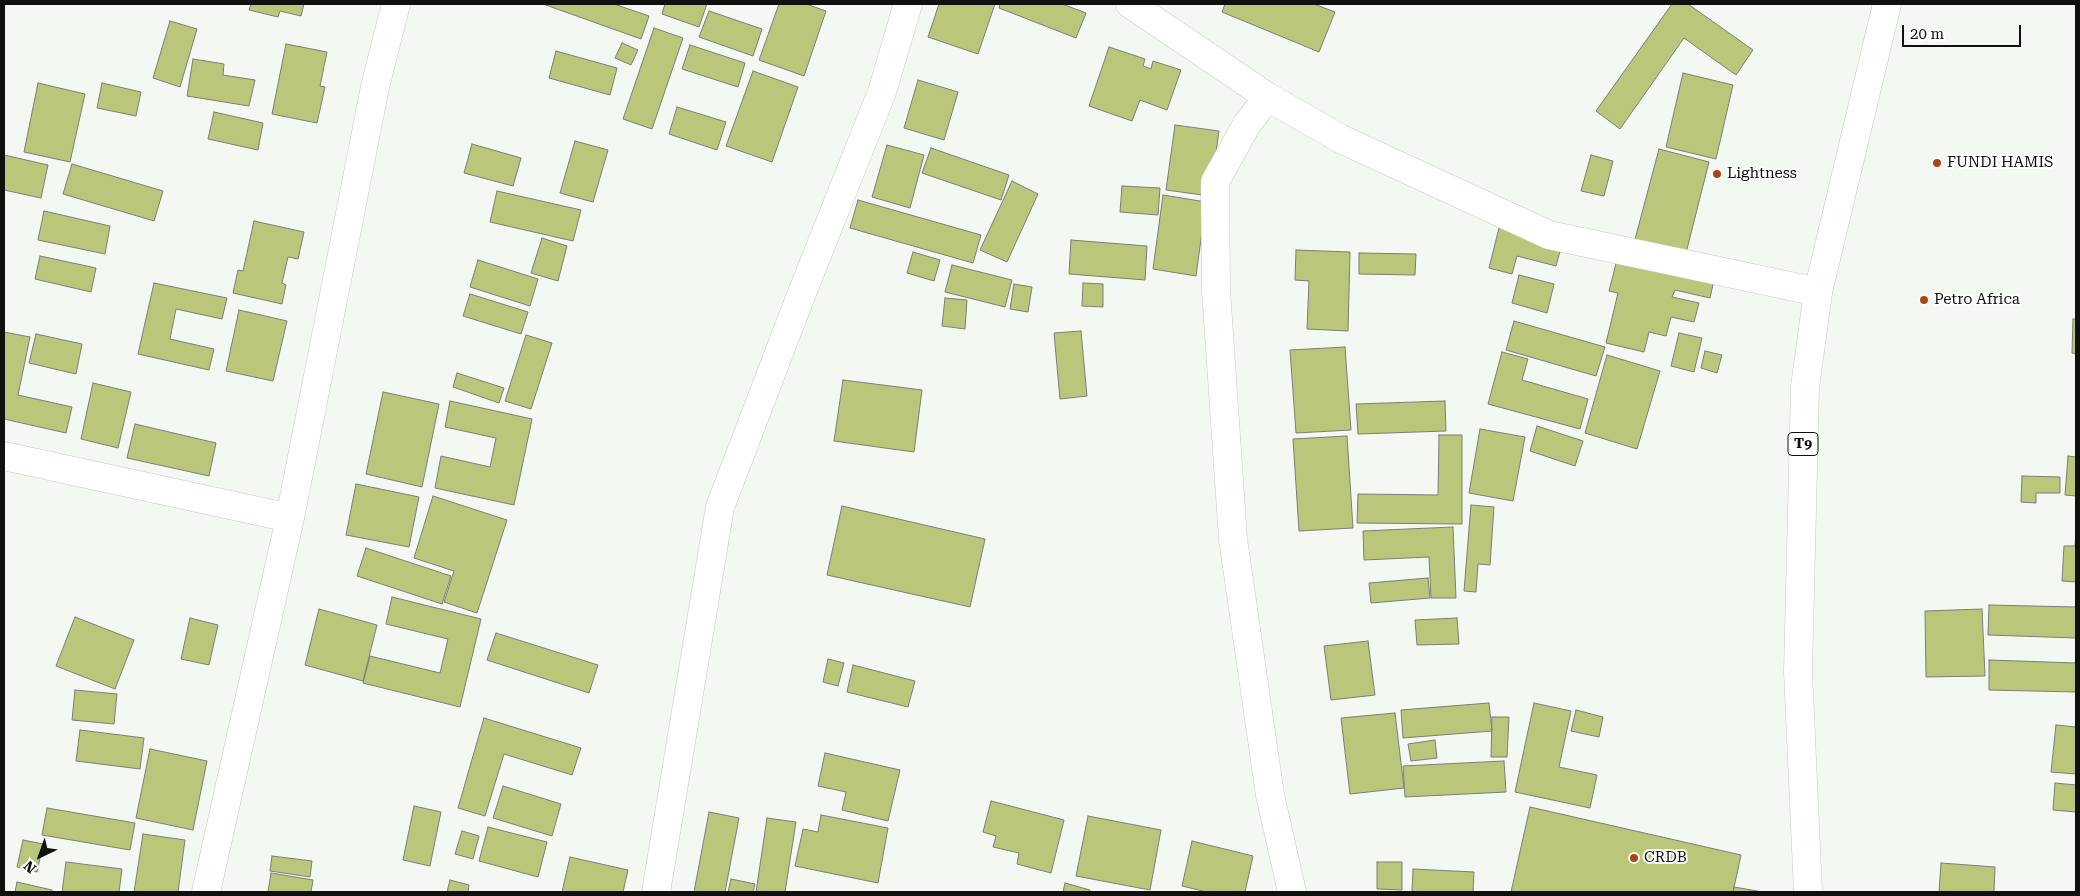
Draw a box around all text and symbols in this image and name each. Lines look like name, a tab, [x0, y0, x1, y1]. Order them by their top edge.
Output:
scale bar	[1905, 15, 2024, 47]
text: 20 m	[1910, 25, 1944, 43]
place label: FUNDI HAMIS	[1947, 154, 2053, 172]
marker: FUNDI HAMIS	[1931, 157, 1943, 169]
place label: Lightness	[1727, 165, 1797, 183]
marker: Lightness	[1711, 168, 1723, 180]
place label: Petro Africa	[1934, 291, 2020, 309]
marker: Petro Africa	[1918, 294, 1930, 306]
road number: T9	[1788, 432, 1818, 456]
north arrow	[15, 831, 65, 881]
place label: CRDB	[1644, 849, 1687, 867]
marker: CRDB	[1628, 852, 1640, 864]
text: N	[21, 858, 39, 877]

